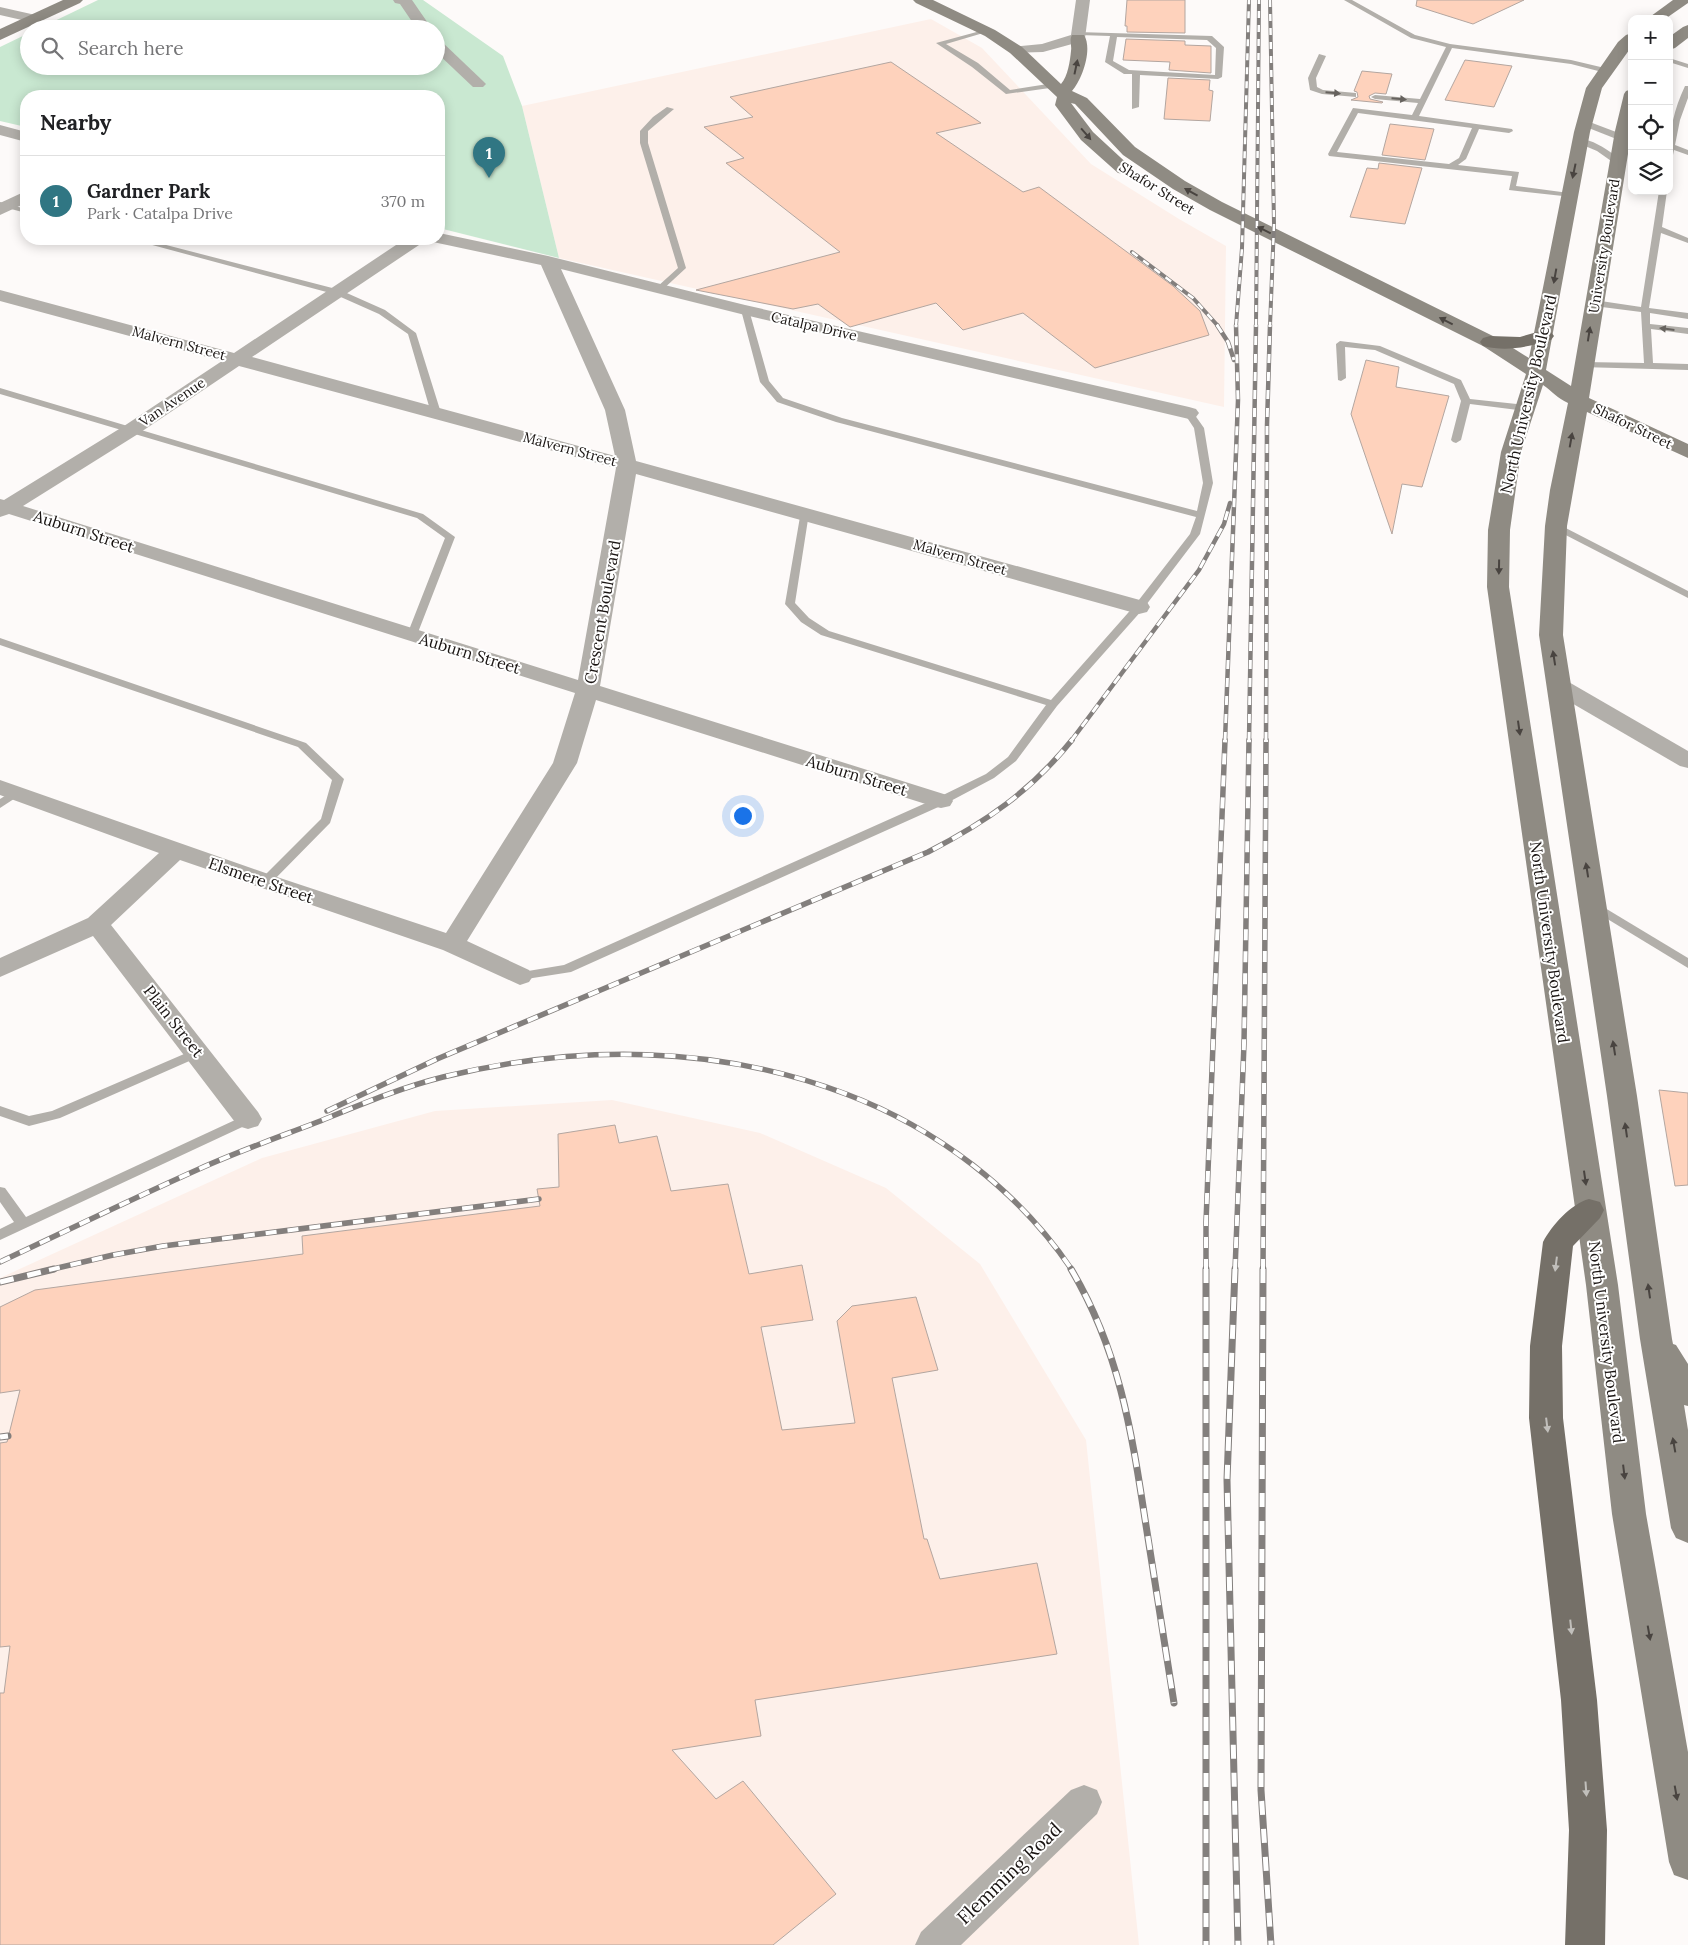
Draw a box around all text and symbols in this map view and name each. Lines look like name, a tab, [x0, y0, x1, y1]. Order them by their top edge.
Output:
map controls	[1628, 15, 1673, 195]
button: +	[1628, 15, 1673, 60]
search box	[20, 20, 445, 75]
icon: search	[38, 34, 66, 62]
text: Search here	[78, 36, 184, 60]
one-way arrow	[1072, 59, 1080, 75]
button: −	[1628, 60, 1673, 105]
one-way arrow	[1325, 89, 1341, 97]
one-way arrow	[1391, 95, 1407, 103]
button: locate	[1628, 105, 1673, 150]
text: Nearby	[40, 109, 111, 136]
one-way arrow	[1080, 128, 1092, 140]
pin: 1	[473, 137, 505, 178]
button: layers	[1628, 150, 1673, 195]
street label: Shafor Street	[1116, 158, 1199, 219]
one-way arrow	[1570, 163, 1578, 179]
street label: University Boulevard	[1584, 178, 1624, 314]
text: Gardner Park	[87, 179, 210, 203]
one-way arrow	[1184, 188, 1198, 196]
text: 1	[53, 191, 59, 211]
text: 370 m	[381, 191, 425, 211]
text: Park · Catalpa Drive	[87, 203, 233, 223]
one-way arrow	[1257, 226, 1271, 234]
one-way arrow	[1551, 268, 1559, 283]
street label: North University Boulevard	[1495, 292, 1561, 495]
street label: Catalpa Drive	[769, 307, 859, 345]
one-way arrow	[1439, 317, 1453, 325]
street label: Malvern Street	[130, 322, 228, 364]
one-way arrow	[1659, 325, 1675, 333]
one-way arrow	[1586, 326, 1594, 342]
street label: Van Avenue	[135, 373, 209, 431]
street label: Shafor Street	[1590, 399, 1676, 453]
street label: Malvern Street	[521, 428, 619, 470]
one-way arrow	[1567, 431, 1575, 447]
street label: Auburn Street	[30, 505, 138, 557]
street label: Malvern Street	[911, 535, 1009, 579]
street label: Crescent Boulevard	[580, 538, 625, 685]
one-way arrow	[1494, 559, 1502, 575]
street label: Auburn Street	[416, 628, 524, 678]
one-way arrow	[1550, 649, 1558, 665]
one-way arrow	[1515, 720, 1523, 736]
street label: Auburn Street	[803, 750, 911, 800]
your location	[730, 803, 756, 829]
street label: North University Boulevard	[1526, 840, 1574, 1045]
street label: Elsmere Street	[206, 853, 317, 908]
one-way arrow	[1583, 862, 1591, 878]
street label: Plain Street	[140, 981, 209, 1062]
one-way arrow	[1610, 1040, 1618, 1056]
one-way arrow	[1622, 1122, 1630, 1138]
one-way arrow	[1581, 1170, 1589, 1186]
street label: North University Boulevard	[1585, 1240, 1629, 1445]
one-way arrow	[1552, 1256, 1560, 1272]
one-way arrow	[1645, 1283, 1653, 1299]
one-way arrow	[1543, 1418, 1551, 1434]
one-way arrow	[1670, 1437, 1678, 1453]
one-way arrow	[1620, 1464, 1628, 1480]
one-way arrow	[1568, 1620, 1576, 1636]
one-way arrow	[1646, 1625, 1654, 1641]
one-way arrow	[1582, 1781, 1590, 1797]
one-way arrow	[1673, 1785, 1681, 1801]
street label: Flemming Road	[952, 1817, 1066, 1929]

